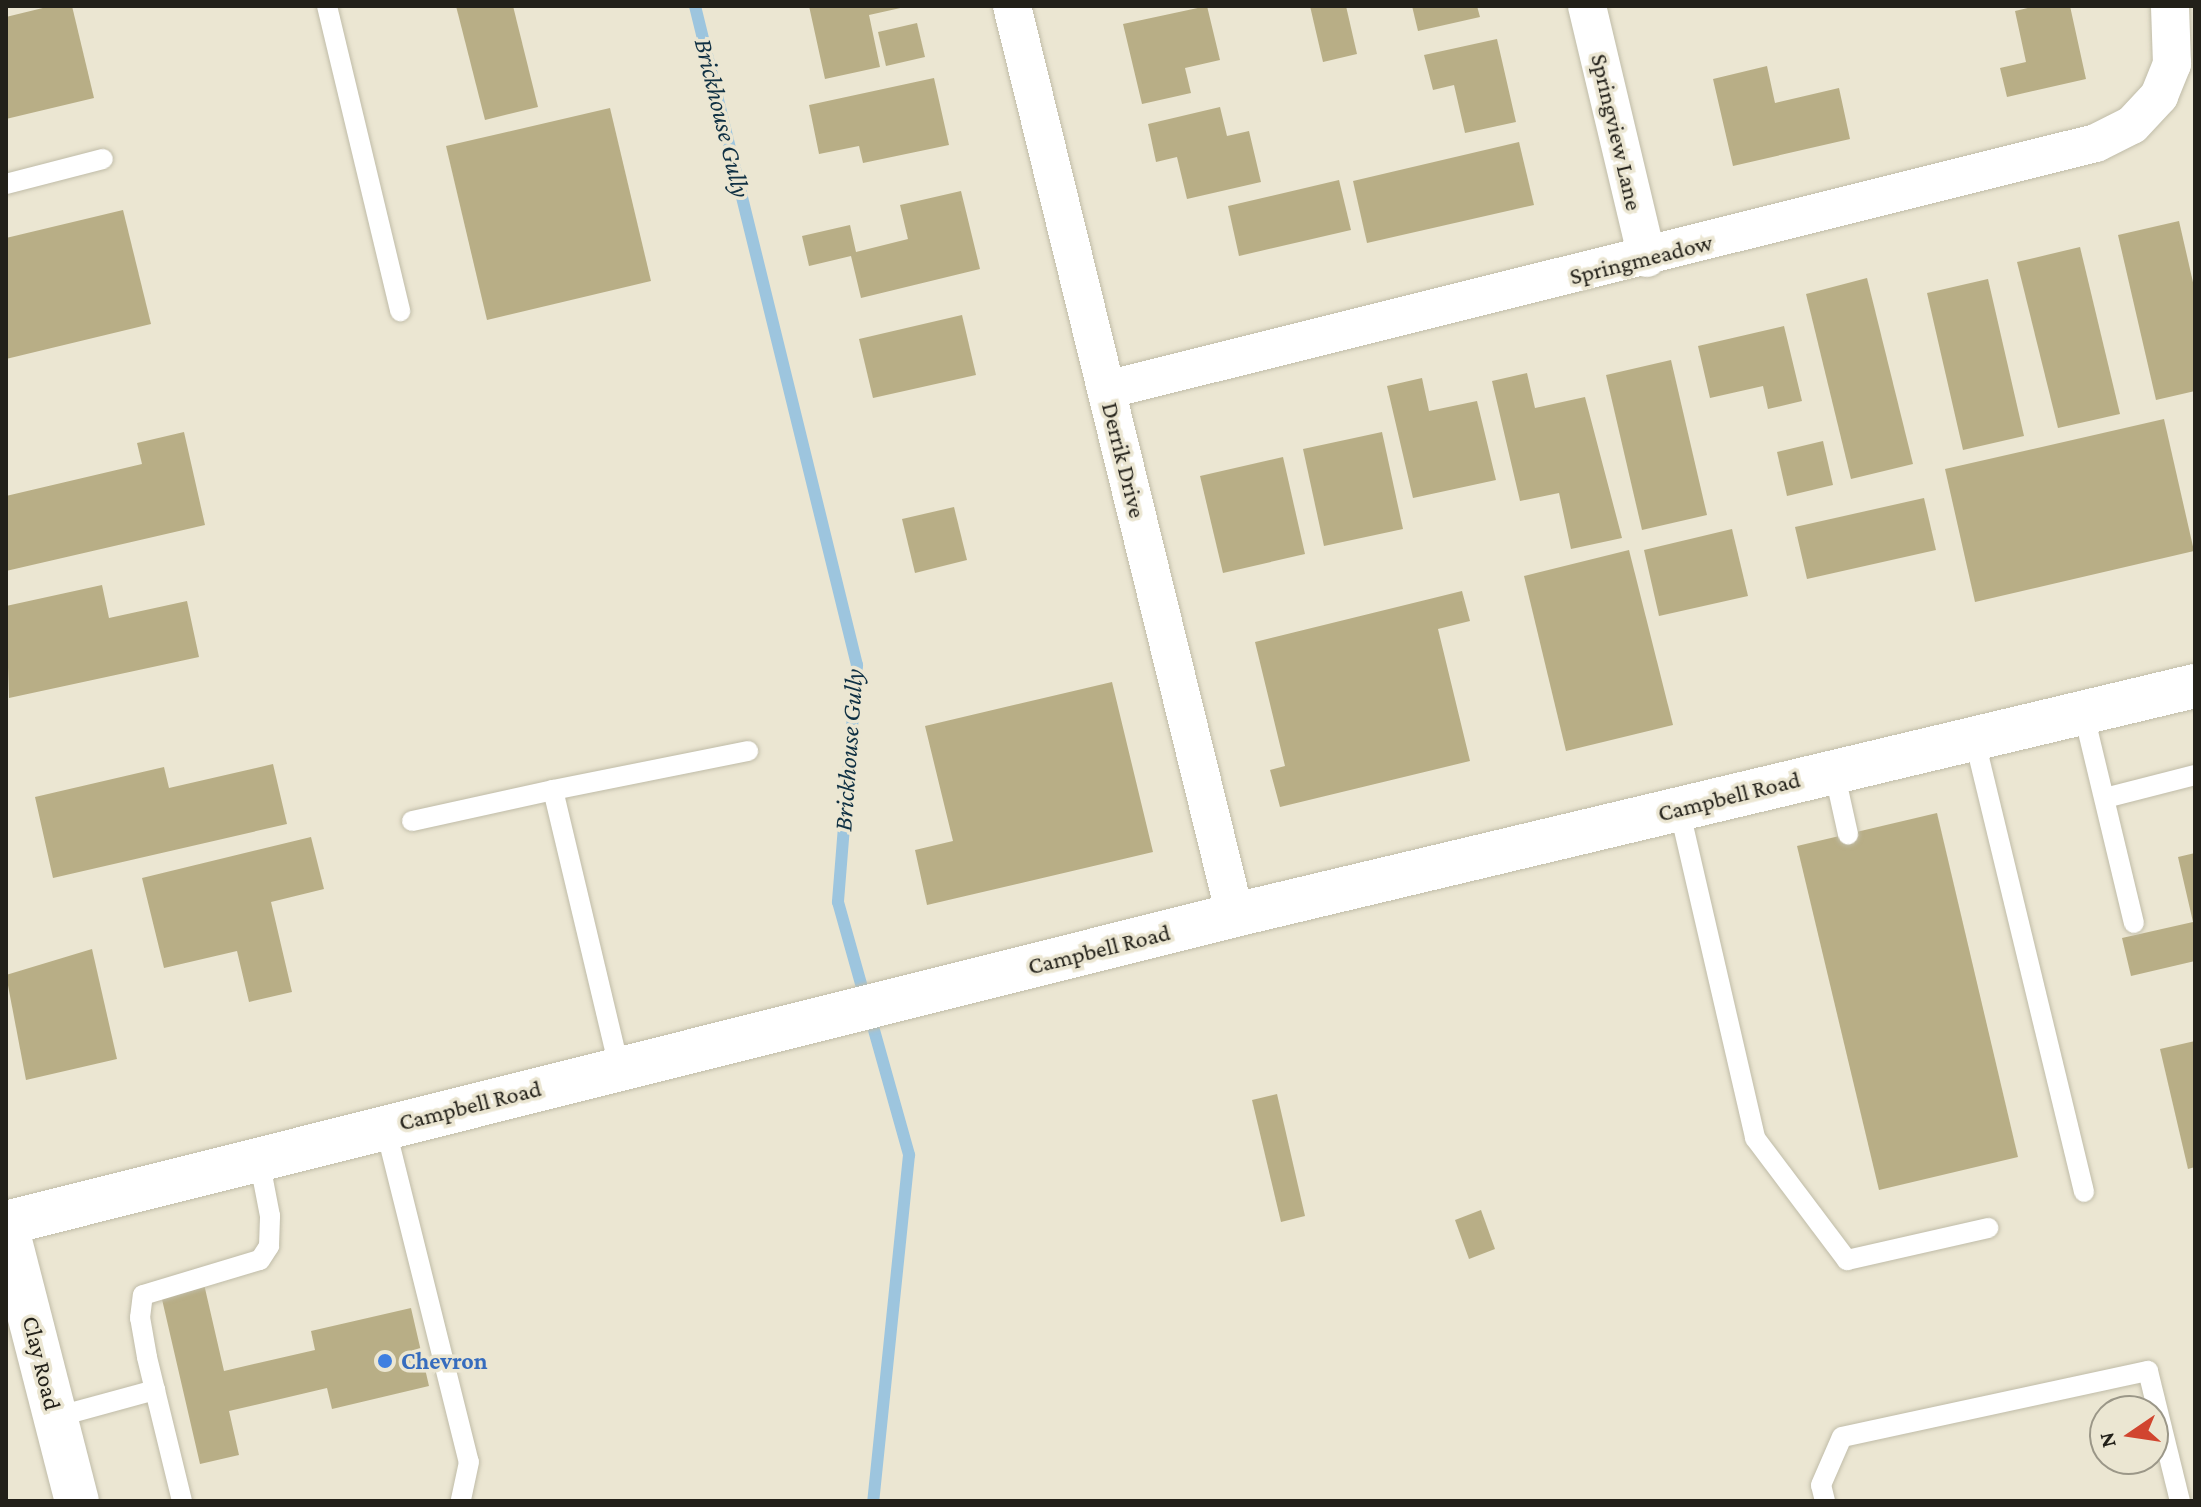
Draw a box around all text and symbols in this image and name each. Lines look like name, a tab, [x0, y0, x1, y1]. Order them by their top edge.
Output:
water label: Brickhouse Gully	[687, 35, 757, 201]
street label: Springview Lane	[1585, 51, 1649, 213]
street label: Springmeadow	[1567, 227, 1715, 291]
street label: Derrik Drive	[1096, 399, 1152, 521]
water label: Brickhouse Gully	[828, 668, 870, 832]
street label: Campbell Road	[1655, 764, 1803, 828]
street label: Campbell Road	[1025, 917, 1173, 981]
street label: Campbell Road	[396, 1073, 544, 1137]
street label: Clay Road	[16, 1313, 68, 1413]
place label: Chevron	[401, 1347, 487, 1375]
marker: Chevron	[376, 1352, 394, 1370]
north arrow	[2089, 1395, 2169, 1475]
text: N	[2093, 1430, 2121, 1450]

